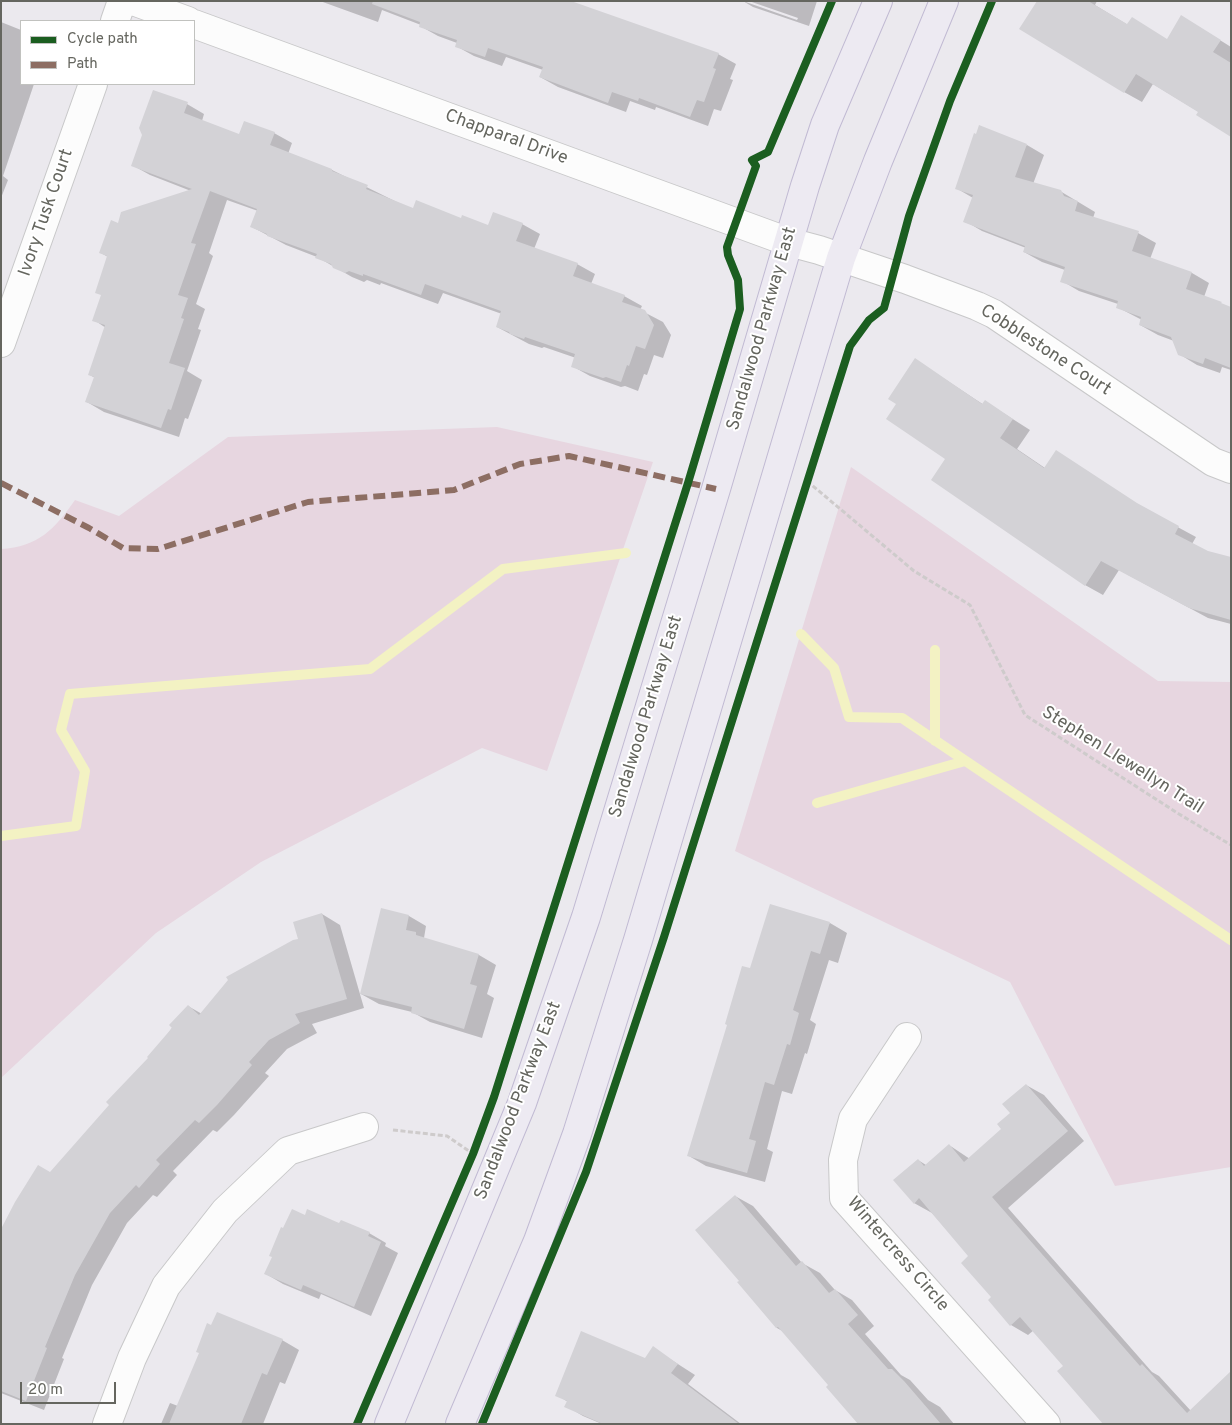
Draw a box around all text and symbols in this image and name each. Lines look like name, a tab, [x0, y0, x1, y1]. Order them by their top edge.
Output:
legend	[20, 20, 195, 85]
text: Cycle path	[67, 30, 138, 49]
text: Path	[67, 55, 98, 74]
street label: Chapparal Drive	[441, 106, 571, 170]
street label: Ivory Tusk Court	[15, 146, 79, 280]
street label: Sandalwood Parkway East	[724, 225, 802, 433]
street label: Cobblestone Court	[976, 301, 1114, 401]
street label: Sandalwood Parkway East	[606, 613, 688, 821]
street label: Stephen Llewellyn Trail	[1037, 702, 1207, 820]
street label: Sandalwood Parkway East	[471, 999, 567, 1203]
street label: Wintercress Circle	[841, 1193, 953, 1317]
scale bar	[22, 1372, 119, 1404]
text: 20 m	[28, 1381, 63, 1400]

